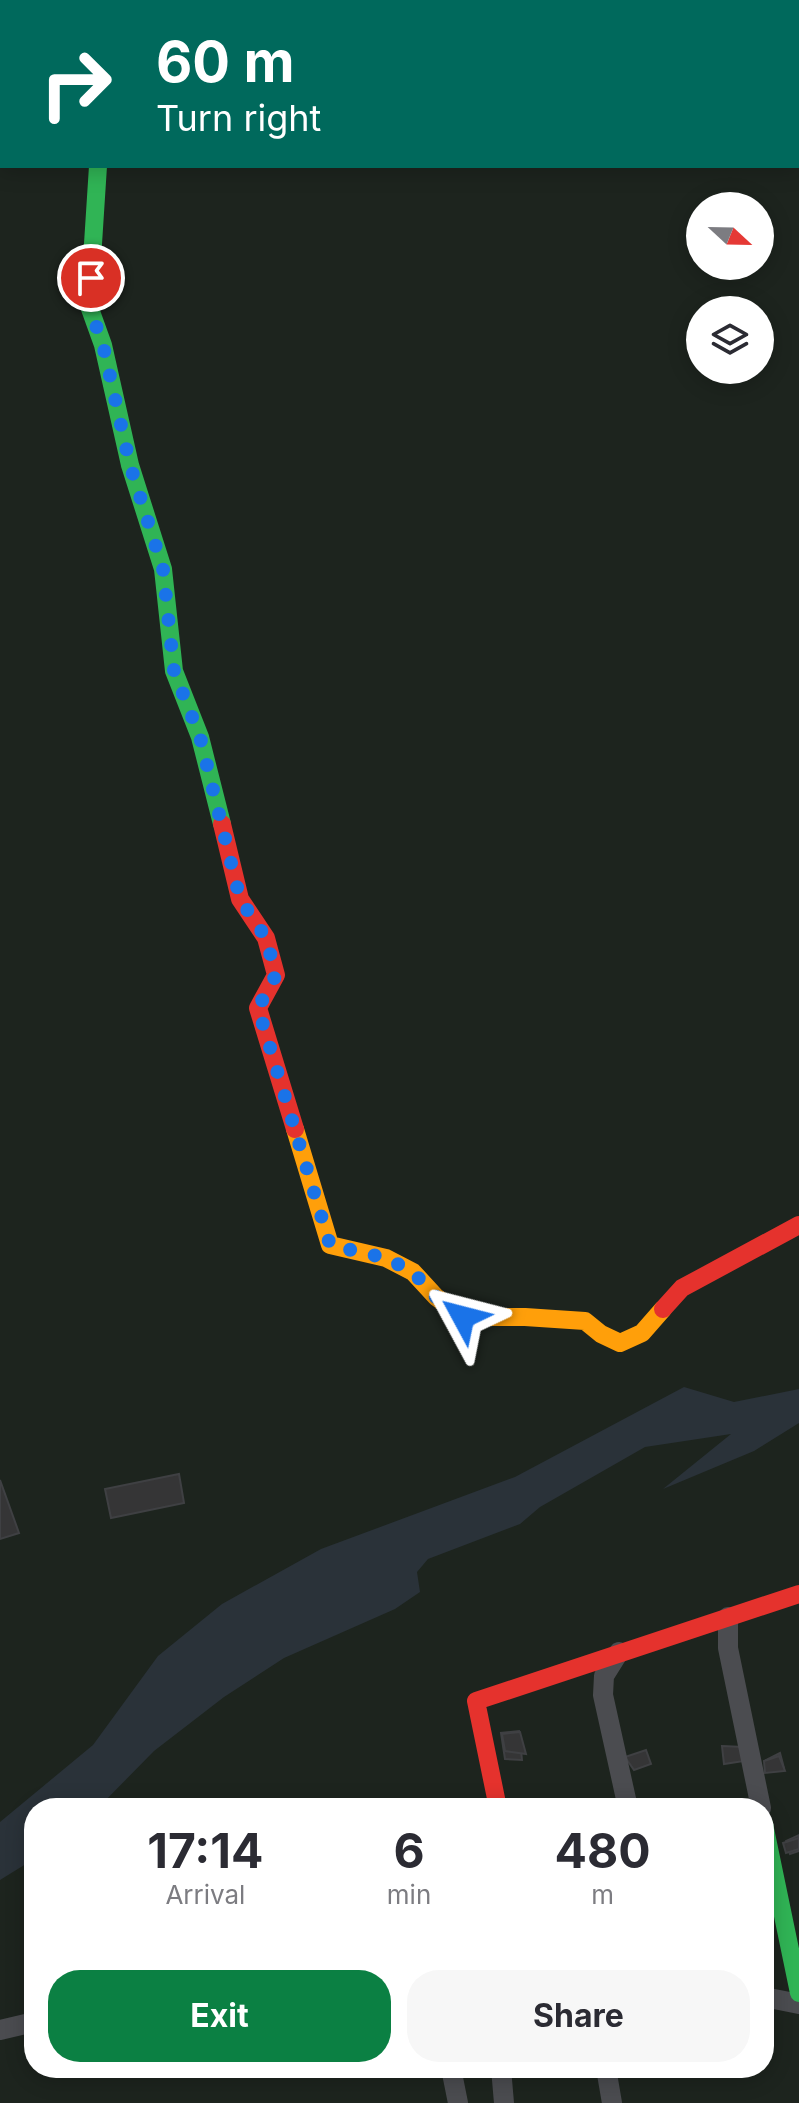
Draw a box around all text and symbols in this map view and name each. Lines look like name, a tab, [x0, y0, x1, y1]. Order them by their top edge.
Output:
text: 60 m	[156, 28, 295, 96]
icon: right	[24, 32, 128, 136]
text: Turn right	[156, 96, 321, 140]
north arrow	[686, 192, 774, 280]
map controls	[686, 192, 774, 384]
pin	[57, 244, 125, 312]
icon: arrive	[69, 256, 113, 300]
button: layers	[686, 296, 774, 384]
position arrow	[421, 1275, 505, 1359]
text: 17:14	[147, 1821, 264, 1880]
text: 6	[393, 1821, 425, 1880]
text: 480	[555, 1821, 651, 1880]
text: Arrival	[165, 1879, 245, 1910]
text: min	[387, 1879, 431, 1910]
text: m	[591, 1879, 614, 1910]
button: Exit	[48, 1970, 391, 2062]
button: Share	[407, 1970, 750, 2062]

